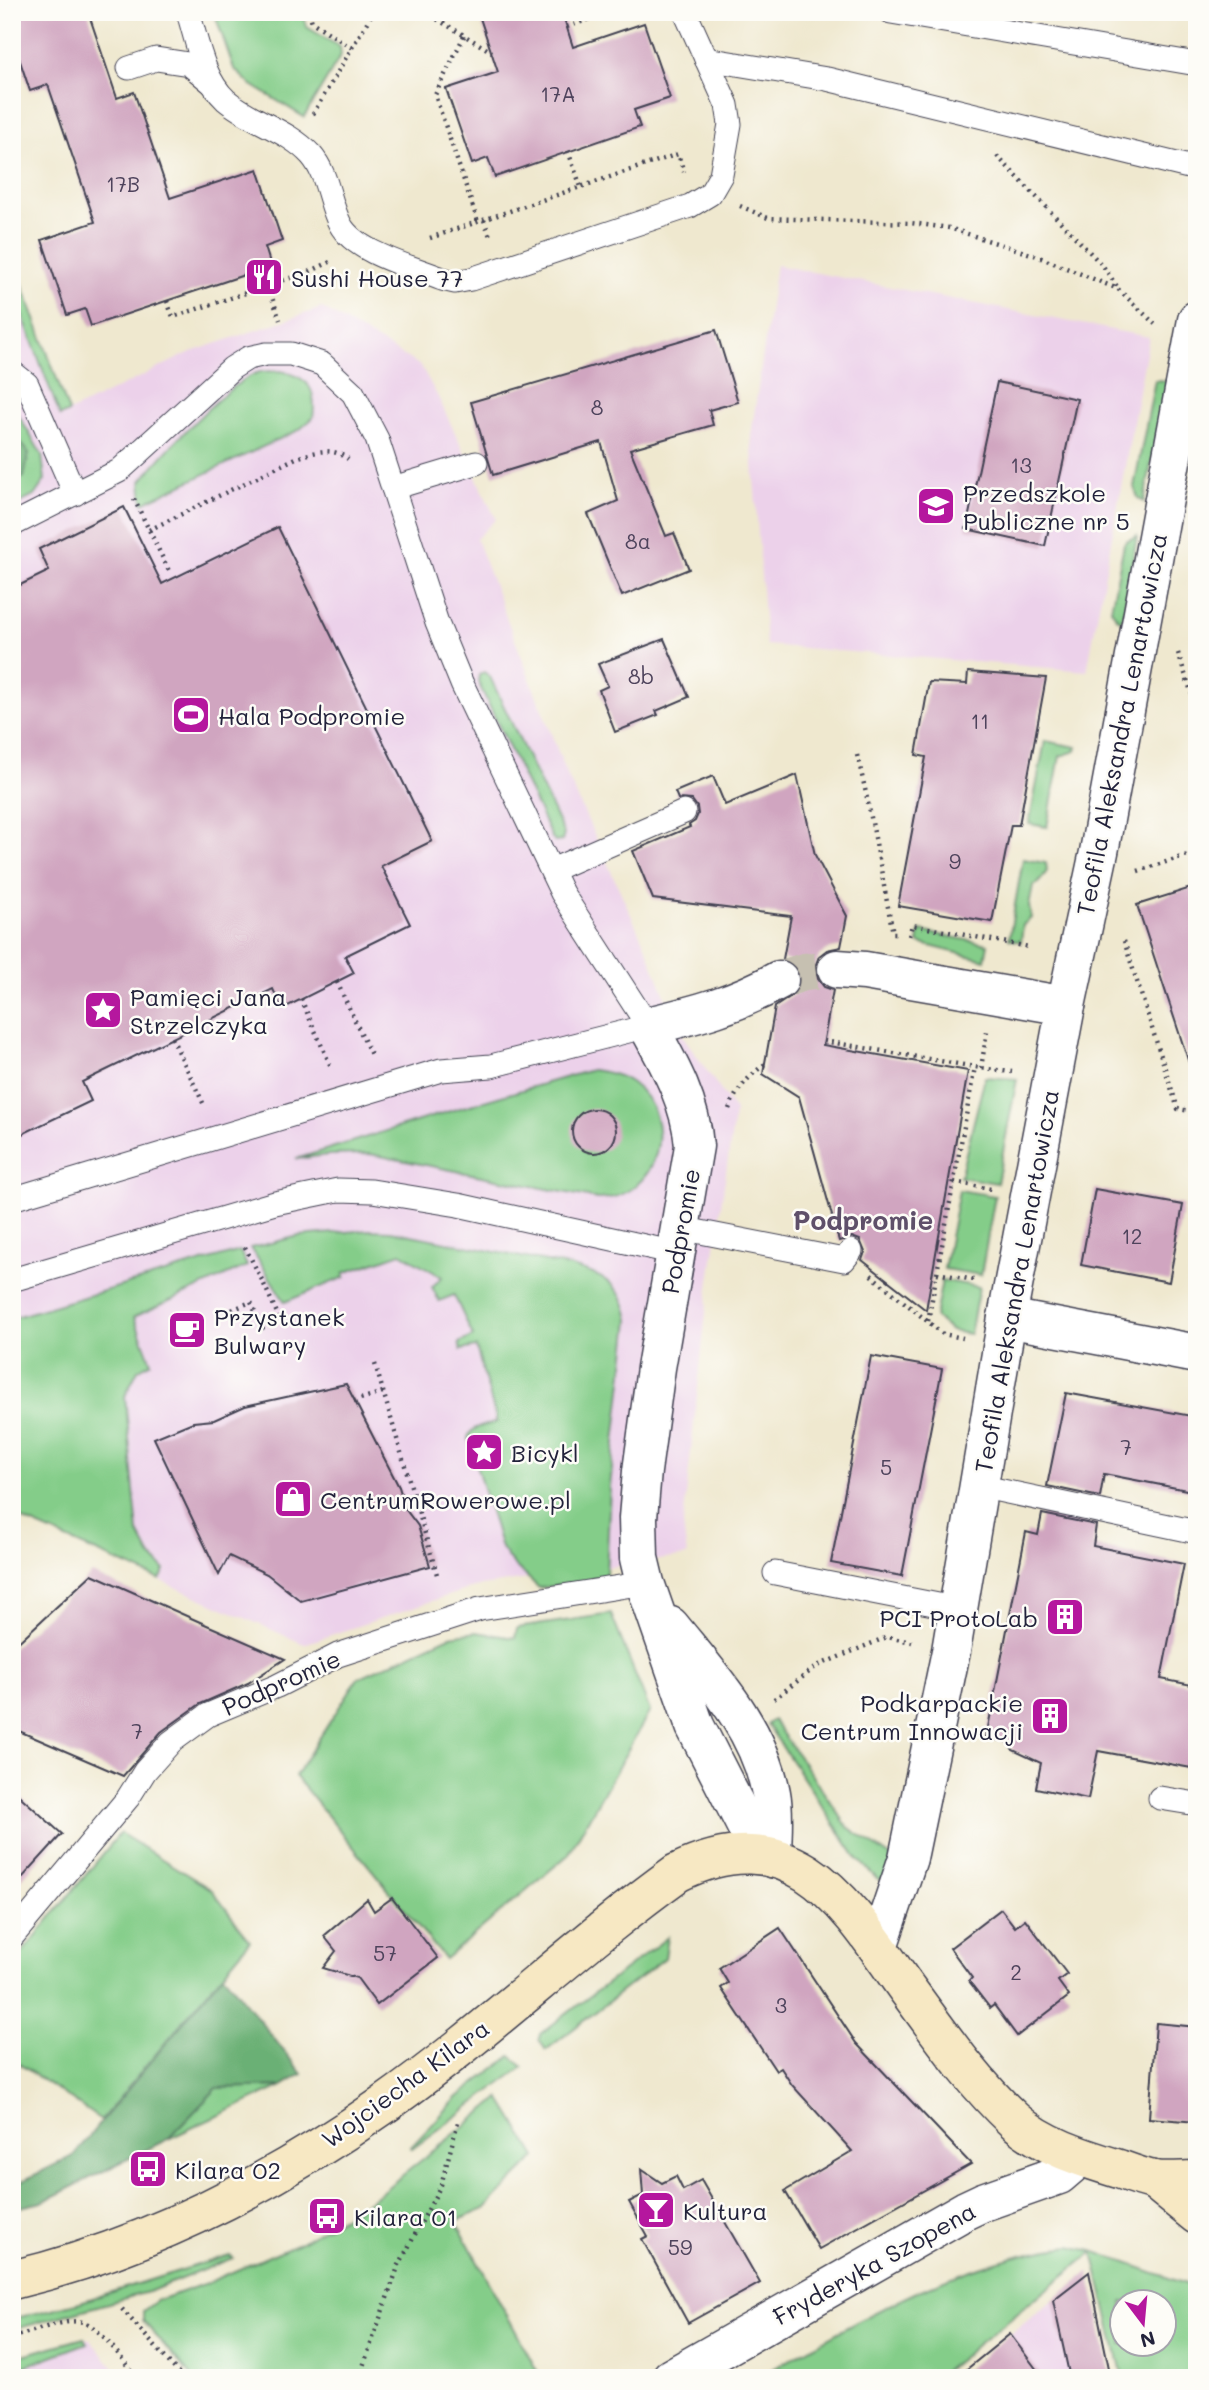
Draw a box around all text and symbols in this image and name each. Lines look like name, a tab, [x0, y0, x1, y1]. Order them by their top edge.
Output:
house number: 17A	[540, 80, 576, 107]
house number: 17B	[106, 170, 140, 197]
restaurant icon: Sushi House 77	[243, 256, 285, 298]
place label: Sushi House 77	[291, 262, 463, 293]
house number: 8	[591, 393, 603, 420]
house number: 13	[1010, 451, 1032, 478]
place label: Przedszkole Publiczne nr 5	[963, 477, 1130, 536]
school or university icon: Przedszkole Publiczne nr 5	[915, 485, 957, 527]
house number: 8a	[625, 527, 651, 554]
street label: Teofila Aleksandra Lenartowicza	[1069, 530, 1173, 918]
house number: 8b	[628, 662, 654, 689]
sports icon: Hala Podpromie	[170, 694, 212, 736]
place label: Hala Podpromie	[218, 700, 405, 731]
house number: 11	[971, 707, 989, 734]
house number: 9	[949, 847, 961, 874]
place label: Pamięci Jana Strzelczyka	[130, 981, 286, 1040]
place icon: Pamięci Jana Strzelczyka	[82, 989, 124, 1031]
street label: Teofila Aleksandra Lenartowicza	[967, 1087, 1065, 1475]
street label: Podpromie	[654, 1166, 706, 1296]
district label: Podpromie	[793, 1203, 933, 1237]
house number: 12	[1121, 1222, 1143, 1249]
place label: Przystanek Bulwary	[214, 1301, 345, 1360]
cafe icon: Przystanek Bulwary	[166, 1309, 208, 1351]
place icon: Bicykl	[463, 1431, 505, 1473]
house number: 7	[1120, 1433, 1132, 1460]
place label: Bicykl	[511, 1437, 579, 1468]
house number: 5	[880, 1453, 892, 1480]
shop icon: CentrumRowerowe.pl	[272, 1478, 314, 1520]
place label: CentrumRowerowe.pl	[320, 1484, 571, 1515]
building icon: PCI ProtoLab	[1044, 1596, 1086, 1638]
place label: PCI ProtoLab	[879, 1602, 1038, 1633]
street label: Podpromie	[217, 1642, 345, 1722]
place label: Podkarpackie Centrum Innowacji	[801, 1687, 1023, 1746]
building icon: Podkarpackie Centrum Innowacji	[1029, 1695, 1071, 1737]
house number: 7	[131, 1717, 143, 1744]
house number: 57	[373, 1939, 397, 1966]
house number: 2	[1010, 1958, 1022, 1985]
house number: 3	[775, 1991, 787, 2018]
street label: Wojciecha Kilara	[315, 2012, 495, 2154]
bus stop icon: Kilara 02	[127, 2148, 169, 2190]
place label: Kilara 02	[175, 2154, 281, 2185]
bar icon: Kultura	[635, 2189, 677, 2231]
street label: Fryderyka Szopena	[767, 2194, 981, 2332]
bus stop icon: Kilara 01	[306, 2195, 348, 2237]
place label: Kultura	[683, 2195, 767, 2226]
place label: Kilara 01	[354, 2201, 457, 2232]
house number: 59	[668, 2233, 692, 2260]
north arrow	[1108, 2288, 1178, 2358]
text: N	[1137, 2326, 1158, 2354]

